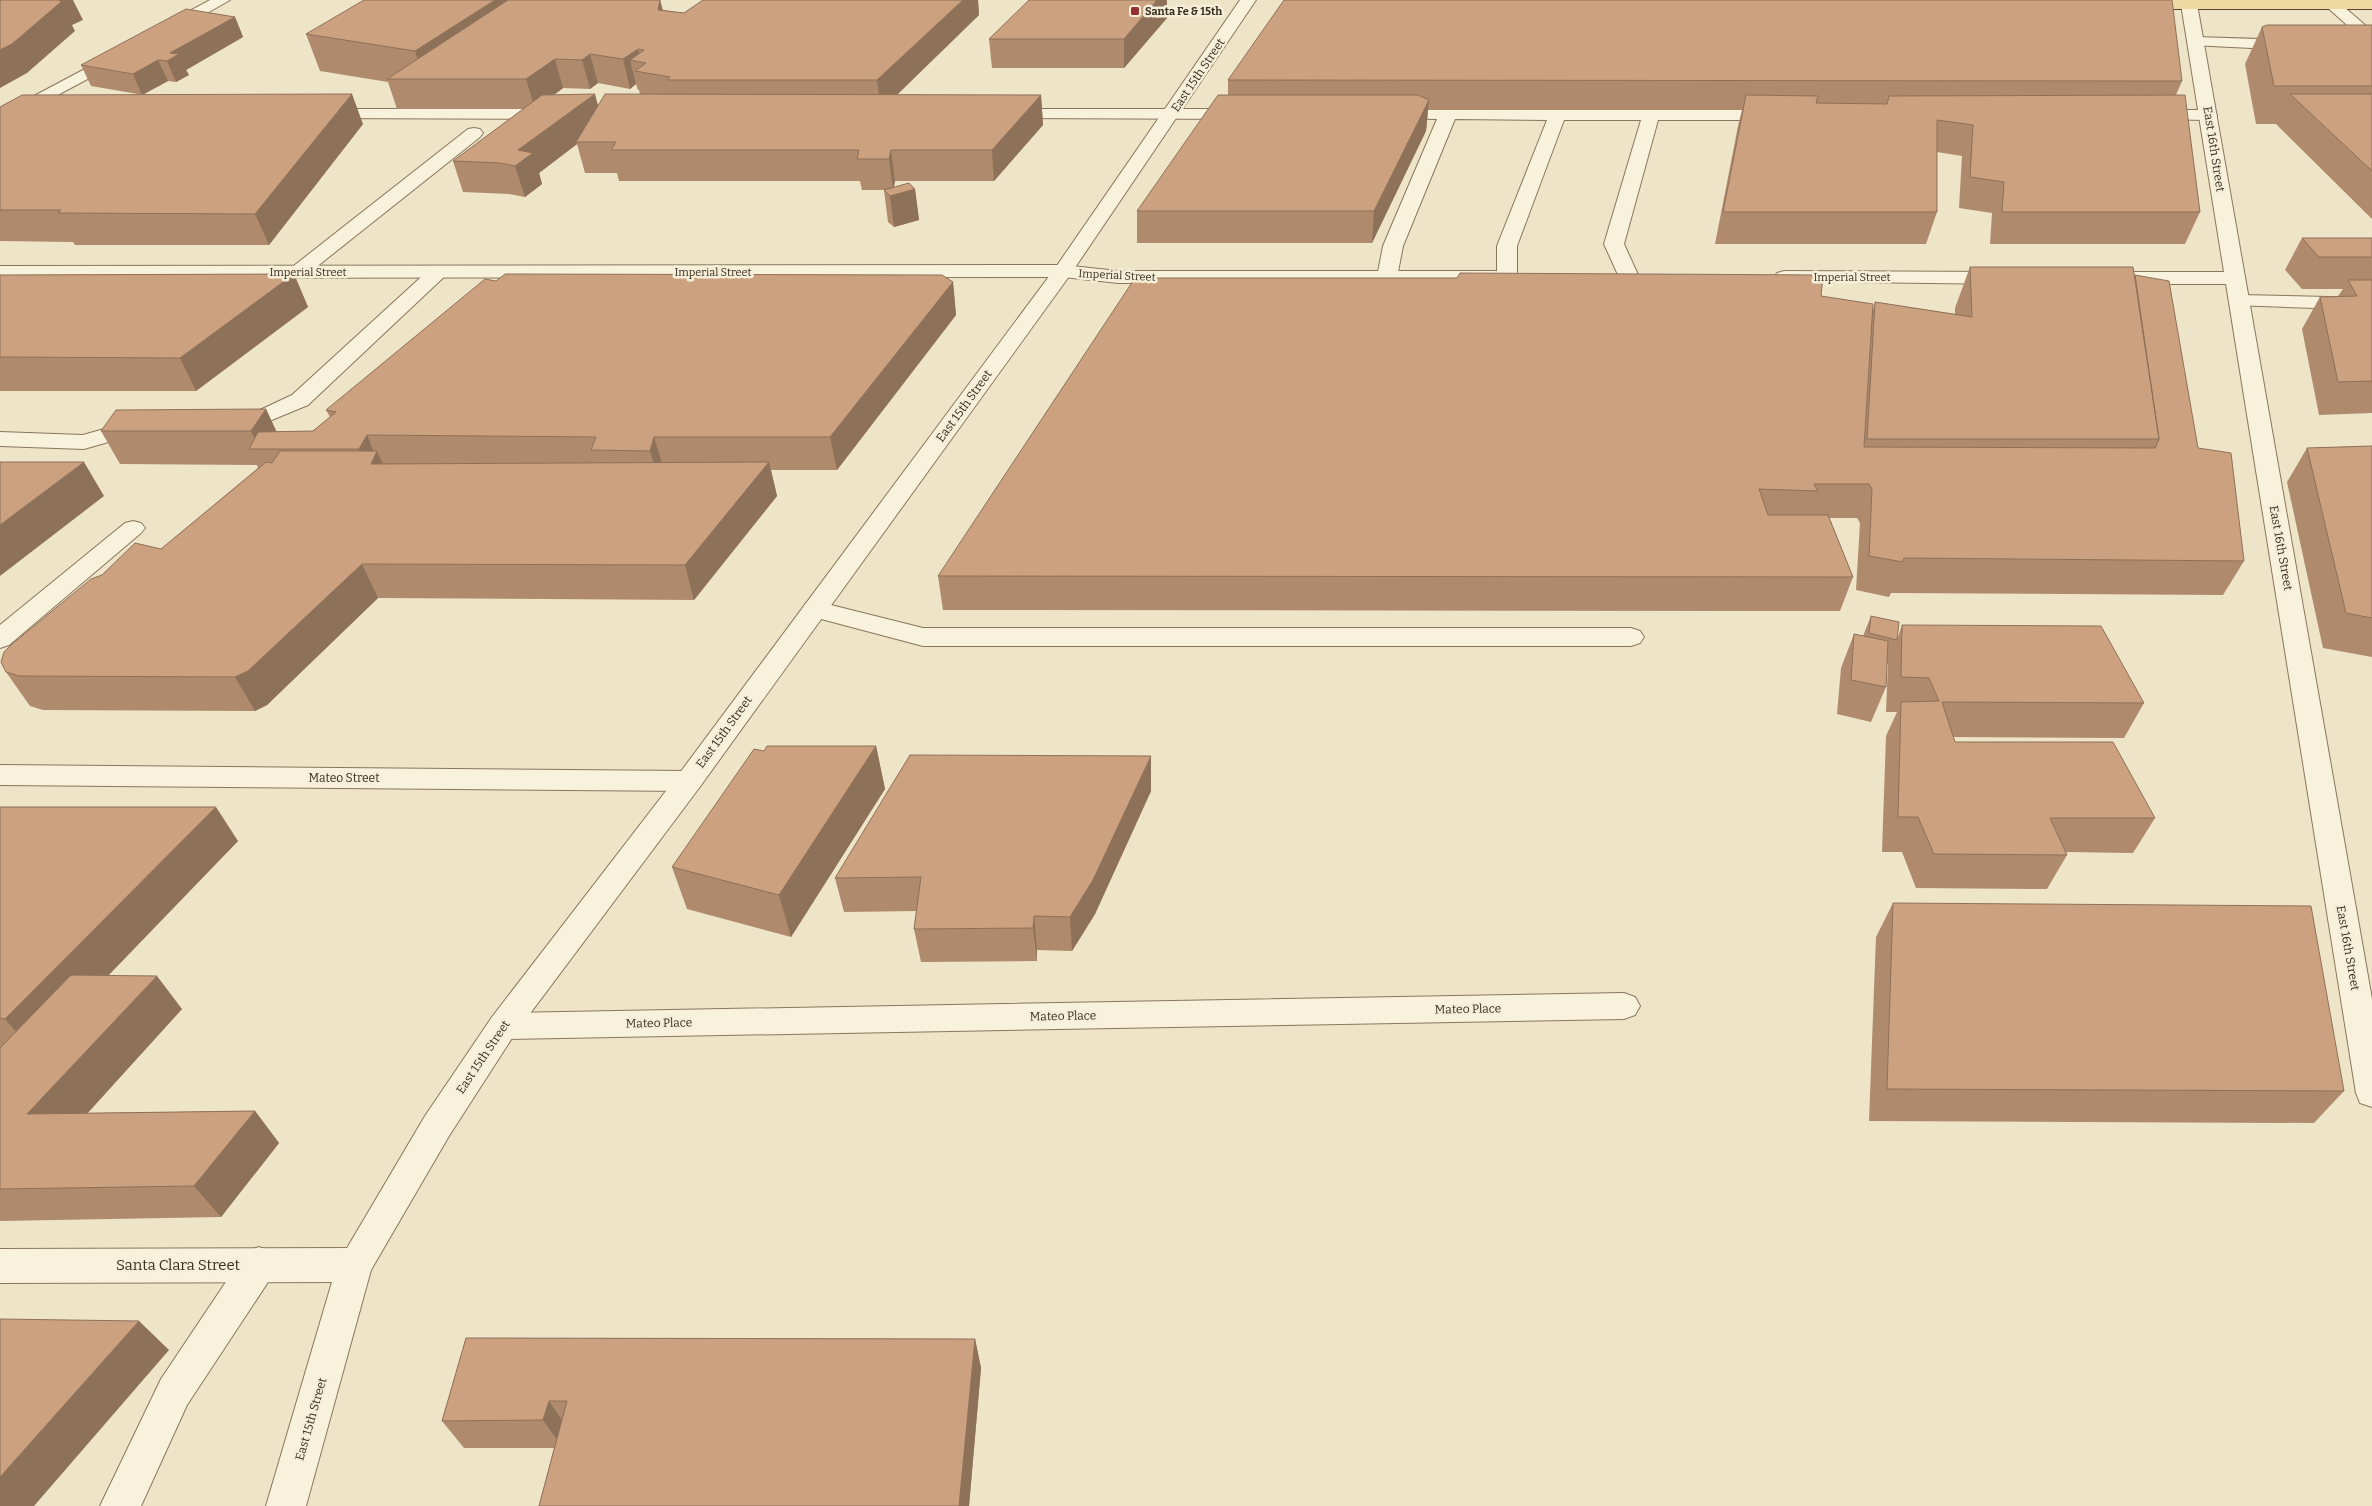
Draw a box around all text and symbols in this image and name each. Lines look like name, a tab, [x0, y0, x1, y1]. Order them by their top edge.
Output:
marker: Santa Fe & 15th	[1129, 5, 1141, 17]
place label: Santa Fe & 15th	[1145, 5, 1222, 18]
street label: East 15th Street	[1168, 35, 1228, 114]
street label: East 16th Street	[2200, 105, 2228, 193]
street label: Imperial Street	[269, 266, 347, 279]
street label: Imperial Street	[674, 266, 752, 279]
street label: Imperial Street	[1078, 267, 1156, 284]
street label: Imperial Street	[1813, 271, 1891, 284]
street label: East 15th Street	[933, 367, 995, 445]
street label: East 16th Street	[2267, 504, 2295, 592]
street label: East 15th Street	[693, 693, 755, 771]
street label: Mateo Street	[309, 771, 380, 785]
street label: East 16th Street	[2334, 904, 2362, 992]
street label: Mateo Place	[1435, 1001, 1501, 1017]
street label: Mateo Place	[1030, 1008, 1096, 1024]
street label: Mateo Place	[626, 1015, 692, 1031]
street label: East 15th Street	[453, 1017, 513, 1096]
street label: Santa Clara Street	[116, 1256, 241, 1274]
street label: East 15th Street	[292, 1375, 330, 1462]

